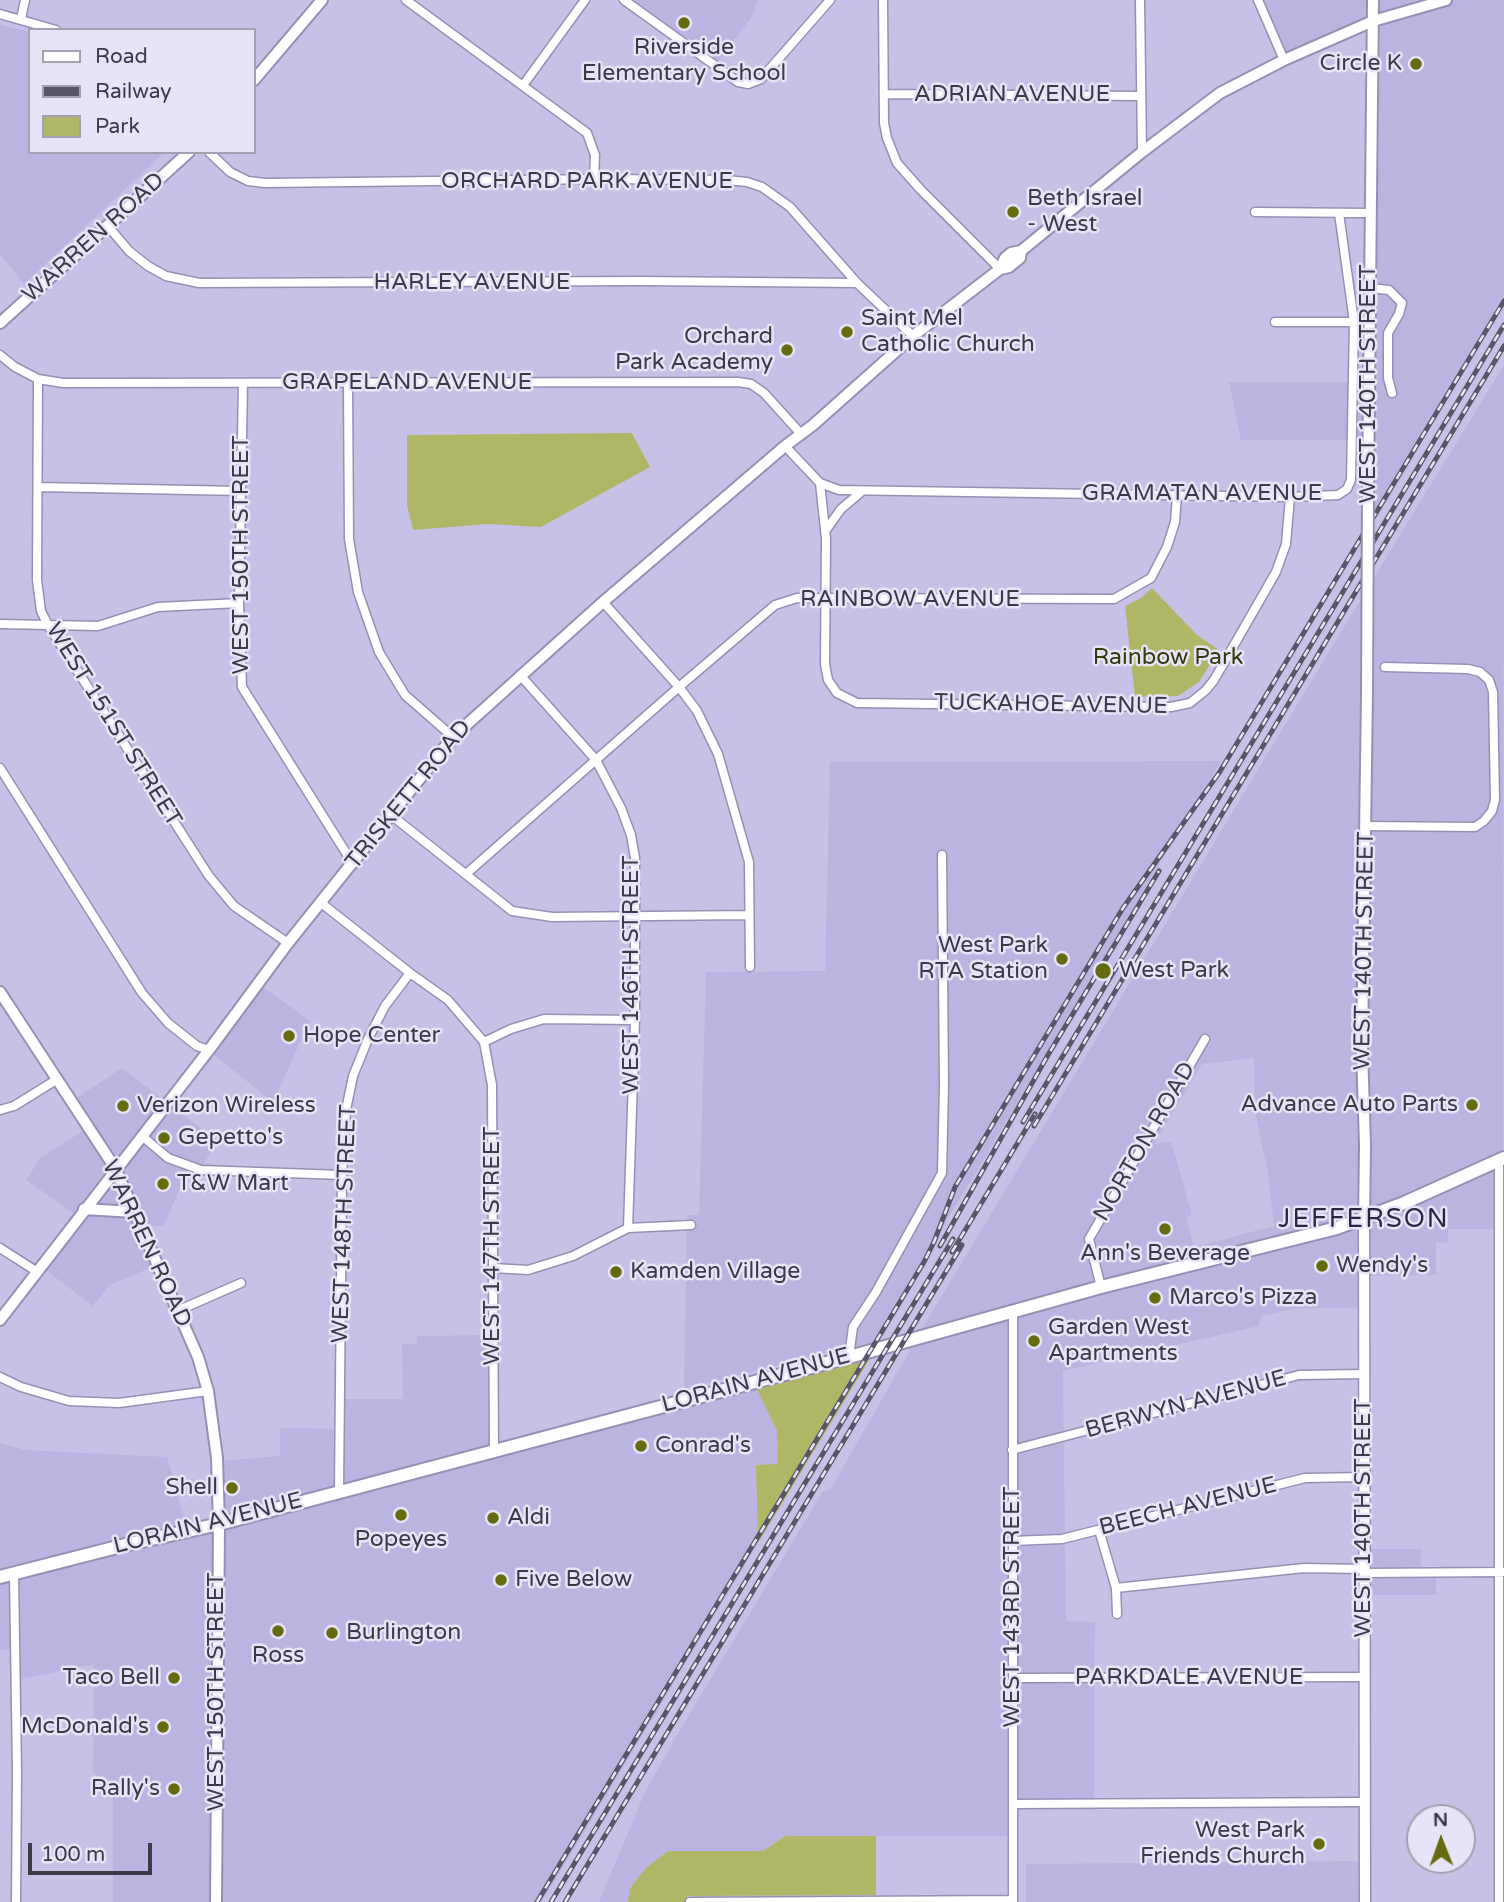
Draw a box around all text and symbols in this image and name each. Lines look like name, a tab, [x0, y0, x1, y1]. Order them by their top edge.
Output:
marker: Riverside Elementary School	[676, 15, 692, 31]
legend	[28, 28, 256, 154]
place label: Riverside Elementary School	[582, 34, 786, 88]
text: Road	[95, 44, 148, 69]
place label: Circle K	[1319, 50, 1402, 78]
marker: Circle K	[1408, 56, 1424, 72]
text: Railway	[95, 79, 172, 104]
street label: ADRIAN AVENUE	[914, 81, 1110, 109]
text: Park	[95, 114, 140, 139]
street label: WARREN ROAD	[17, 167, 171, 309]
street label: ORCHARD PARK AVENUE	[441, 168, 733, 196]
place label: Beth Israel - West	[1027, 185, 1142, 239]
marker: Beth Israel - West	[1005, 204, 1021, 220]
street label: WEST 140TH STREET	[1355, 265, 1383, 503]
street label: HARLEY AVENUE	[374, 269, 570, 297]
place label: Saint Mel Catholic Church	[861, 305, 1035, 359]
place label: Orchard Park Academy	[615, 323, 773, 377]
marker: Saint Mel Catholic Church	[839, 324, 855, 340]
marker: Orchard Park Academy	[779, 342, 795, 358]
street label: GRAPELAND AVENUE	[282, 369, 532, 397]
street label: WEST 150TH STREET	[228, 436, 256, 674]
street label: GRAMATAN AVENUE	[1082, 480, 1322, 508]
street label: RAINBOW AVENUE	[800, 586, 1020, 614]
street label: WEST 151ST STREET	[39, 618, 187, 832]
park label: Rainbow Park	[1093, 644, 1243, 672]
street label: TUCKAHOE AVENUE	[934, 689, 1168, 721]
street label: TRISKETT ROAD	[340, 715, 478, 875]
street label: WEST 140TH STREET	[1349, 831, 1381, 1071]
street label: WEST 146TH STREET	[618, 856, 646, 1094]
place label: West Park RTA Station	[918, 932, 1048, 986]
marker: West Park RTA Station	[1054, 951, 1070, 967]
place label: West Park	[1119, 957, 1229, 985]
marker: West Park	[1093, 961, 1113, 981]
place label: Hope Center	[303, 1022, 440, 1050]
marker: Hope Center	[281, 1028, 297, 1044]
street label: NORTON ROAD	[1088, 1057, 1202, 1227]
place label: Advance Auto Parts	[1241, 1091, 1458, 1119]
place label: Verizon Wireless	[137, 1092, 316, 1120]
marker: Advance Auto Parts	[1464, 1097, 1480, 1113]
marker: Verizon Wireless	[115, 1098, 131, 1114]
street label: WEST 148TH STREET	[327, 1104, 363, 1344]
place label: Gepetto's	[178, 1124, 283, 1152]
street label: WEST 147TH STREET	[479, 1127, 507, 1365]
marker: Gepetto's	[156, 1130, 172, 1146]
street label: WARREN ROAD	[95, 1156, 197, 1332]
place label: T&W Mart	[177, 1170, 289, 1198]
marker: T&W Mart	[155, 1176, 171, 1192]
district label: JEFFERSON	[1279, 1204, 1449, 1236]
marker: Ann's Beverage	[1157, 1221, 1173, 1237]
place label: Ann's Beverage	[1080, 1240, 1250, 1268]
place label: Wendy's	[1336, 1252, 1428, 1280]
place label: Kamden Village	[630, 1258, 800, 1286]
marker: Wendy's	[1314, 1258, 1330, 1274]
marker: Kamden Village	[608, 1264, 624, 1280]
place label: Marco's Pizza	[1169, 1284, 1317, 1312]
marker: Marco's Pizza	[1147, 1290, 1163, 1306]
place label: Garden West Apartments	[1048, 1314, 1189, 1368]
marker: Garden West Apartments	[1026, 1333, 1042, 1349]
street label: LORAIN AVENUE	[659, 1343, 853, 1419]
street label: BERWYN AVENUE	[1082, 1365, 1290, 1445]
street label: WEST 140TH STREET	[1350, 1399, 1378, 1637]
place label: Conrad's	[655, 1432, 751, 1460]
marker: Conrad's	[633, 1438, 649, 1454]
street label: BEECH AVENUE	[1096, 1472, 1280, 1542]
place label: Shell	[166, 1474, 218, 1502]
marker: Shell	[224, 1480, 240, 1496]
street label: WEST 143RD STREET	[999, 1486, 1027, 1728]
street label: LORAIN AVENUE	[111, 1487, 305, 1561]
place label: Aldi	[507, 1504, 550, 1532]
marker: Popeyes	[393, 1507, 409, 1523]
marker: Aldi	[485, 1510, 501, 1526]
place label: Popeyes	[355, 1526, 447, 1554]
place label: Five Below	[515, 1566, 632, 1594]
marker: Five Below	[493, 1572, 509, 1588]
street label: WEST 150TH STREET	[203, 1573, 231, 1811]
place label: Burlington	[346, 1619, 461, 1647]
marker: Ross	[270, 1623, 286, 1639]
marker: Burlington	[324, 1625, 340, 1641]
place label: Ross	[252, 1642, 304, 1670]
place label: Taco Bell	[62, 1664, 160, 1692]
street label: PARKDALE AVENUE	[1075, 1664, 1303, 1692]
marker: Taco Bell	[166, 1670, 182, 1686]
place label: McDonald's	[21, 1713, 149, 1741]
marker: McDonald's	[155, 1719, 171, 1735]
place label: Rally's	[91, 1775, 160, 1803]
marker: Rally's	[166, 1781, 182, 1797]
north arrow	[1406, 1804, 1476, 1874]
text: N	[1433, 1809, 1448, 1831]
place label: West Park Friends Church	[1140, 1817, 1305, 1871]
scale bar	[32, 1828, 156, 1872]
marker: West Park Friends Church	[1311, 1836, 1327, 1852]
text: 100 m	[41, 1842, 105, 1867]

